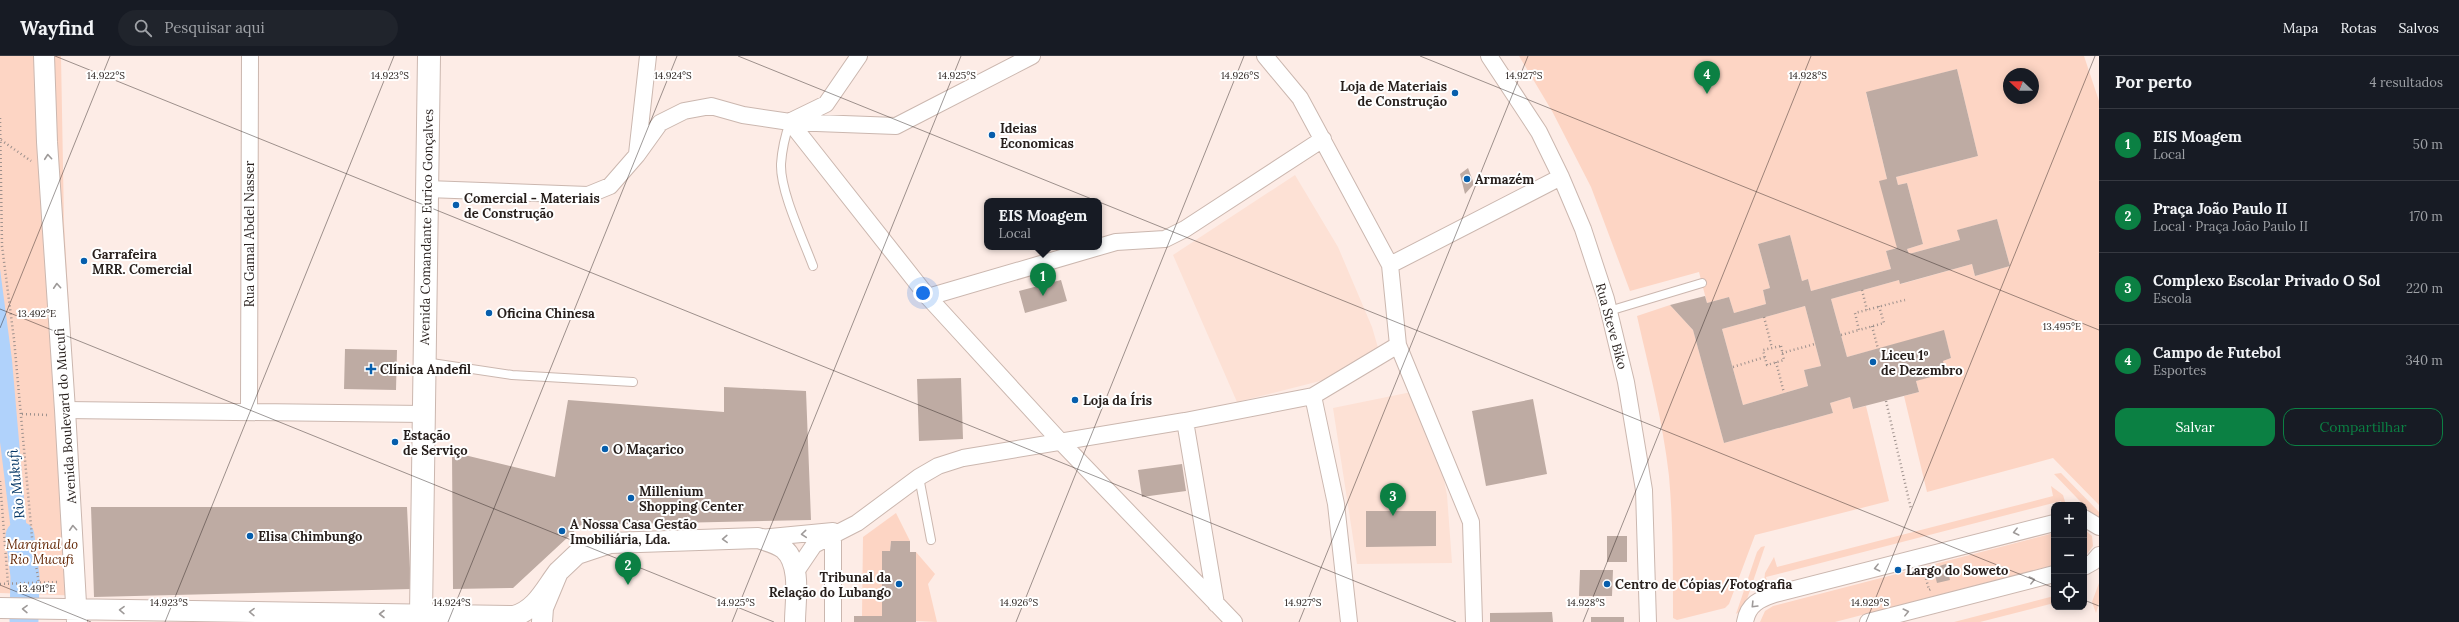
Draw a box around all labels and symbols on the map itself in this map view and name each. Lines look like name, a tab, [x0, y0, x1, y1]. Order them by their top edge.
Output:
pin: 4	[1694, 61, 1720, 94]
north arrow	[2003, 68, 2039, 104]
text: 14.922°S	[87, 69, 125, 82]
text: 14.923°S	[371, 69, 409, 82]
text: 14.924°S	[654, 69, 692, 82]
text: 14.925°S	[938, 69, 976, 82]
text: 14.926°S	[1221, 69, 1259, 82]
text: 14.927°S	[1506, 69, 1543, 82]
text: 14.928°S	[1789, 69, 1827, 82]
place label: Loja de Materiais de Construção	[1340, 78, 1447, 110]
marker: Loja de Materiais de Construção	[1450, 88, 1460, 98]
street label: Avenida Comandante Eurico Gonçalves	[416, 109, 437, 346]
place label: Ideias Economicas	[1000, 120, 1074, 152]
marker: Ideias Economicas	[987, 130, 997, 140]
one-way arrow	[43, 154, 52, 160]
street label: Rua Gamal Abdel Nasser	[241, 160, 258, 307]
place label: Armazém	[1475, 171, 1534, 188]
marker: Armazém	[1462, 174, 1472, 184]
place label: Comercial - Materiais de Construção	[464, 190, 600, 222]
marker: Comercial - Materiais de Construção	[451, 200, 461, 210]
place label: Garrafeira MRR. Comercial	[92, 246, 192, 278]
marker: Garrafeira MRR. Comercial	[79, 256, 89, 266]
pin: 1	[1030, 263, 1056, 296]
street label: Rua Steve Biko	[1592, 281, 1631, 371]
one-way arrow	[53, 283, 62, 289]
your location	[913, 283, 933, 303]
place label: Oficina Chinesa	[497, 305, 595, 322]
text: 13.492°E	[18, 307, 56, 320]
marker: Oficina Chinesa	[484, 308, 494, 318]
text: 13.495°E	[2043, 320, 2081, 333]
street label: Avenida Boulevard do Mucufi	[51, 328, 80, 505]
place label: Liceu 1º de Dezembro	[1881, 347, 1963, 379]
marker: Liceu 1º de Dezembro	[1868, 357, 1878, 367]
place label: Clínica Andefil	[380, 361, 471, 378]
marker: Clínica Andefil	[365, 363, 377, 375]
place label: Loja da Íris	[1083, 391, 1152, 409]
marker: Loja da Íris	[1070, 395, 1080, 405]
place label: Estação de Serviço	[403, 427, 468, 459]
marker: Estação de Serviço	[390, 437, 400, 447]
place label: O Maçarico	[613, 441, 684, 458]
marker: O Maçarico	[600, 444, 610, 454]
water label: Rio Mukufi	[3, 448, 29, 520]
place label: Millenium Shopping Center	[639, 483, 744, 515]
pin: 3	[1380, 483, 1406, 516]
marker: Millenium Shopping Center	[626, 493, 636, 503]
place label: A Nossa Casa Gestão Imobiliária, Lda.	[570, 516, 697, 548]
one-way arrow	[68, 525, 77, 531]
marker: A Nossa Casa Gestão Imobiliária, Lda.	[557, 526, 567, 536]
one-way arrow	[2013, 527, 2020, 536]
place label: Elisa Chimbungo	[258, 528, 362, 545]
one-way arrow	[801, 529, 807, 538]
marker: Elisa Chimbungo	[245, 531, 255, 541]
one-way arrow	[722, 535, 728, 543]
park label: Marginal do Rio Mucufi	[6, 536, 78, 568]
pin: 2	[615, 552, 641, 585]
place label: Largo do Soweto	[1906, 562, 2008, 579]
one-way arrow	[1873, 563, 1880, 572]
marker: Largo do Soweto	[1893, 565, 1903, 575]
place label: Tribunal da Relação do Lubango	[769, 569, 891, 601]
place label: Centro de Cópias/Fotografia	[1615, 576, 1792, 593]
one-way arrow	[2028, 576, 2035, 585]
marker: Tribunal da Relação do Lubango	[894, 579, 904, 589]
marker: Centro de Cópias/Fotografia	[1602, 579, 1612, 589]
text: 13.491°E	[19, 582, 55, 595]
text: 14.923°S	[150, 596, 188, 609]
text: 14.924°S	[433, 596, 471, 609]
text: 14.925°S	[717, 596, 755, 609]
text: 14.926°S	[1000, 596, 1038, 609]
text: 14.927°S	[1285, 596, 1322, 609]
text: 14.928°S	[1567, 596, 1605, 609]
text: 14.929°S	[1851, 596, 1889, 609]
one-way arrow	[1751, 601, 1758, 608]
one-way arrow	[22, 605, 28, 613]
one-way arrow	[119, 605, 125, 614]
one-way arrow	[249, 608, 255, 616]
one-way arrow	[1903, 609, 1909, 617]
one-way arrow	[379, 610, 385, 618]

